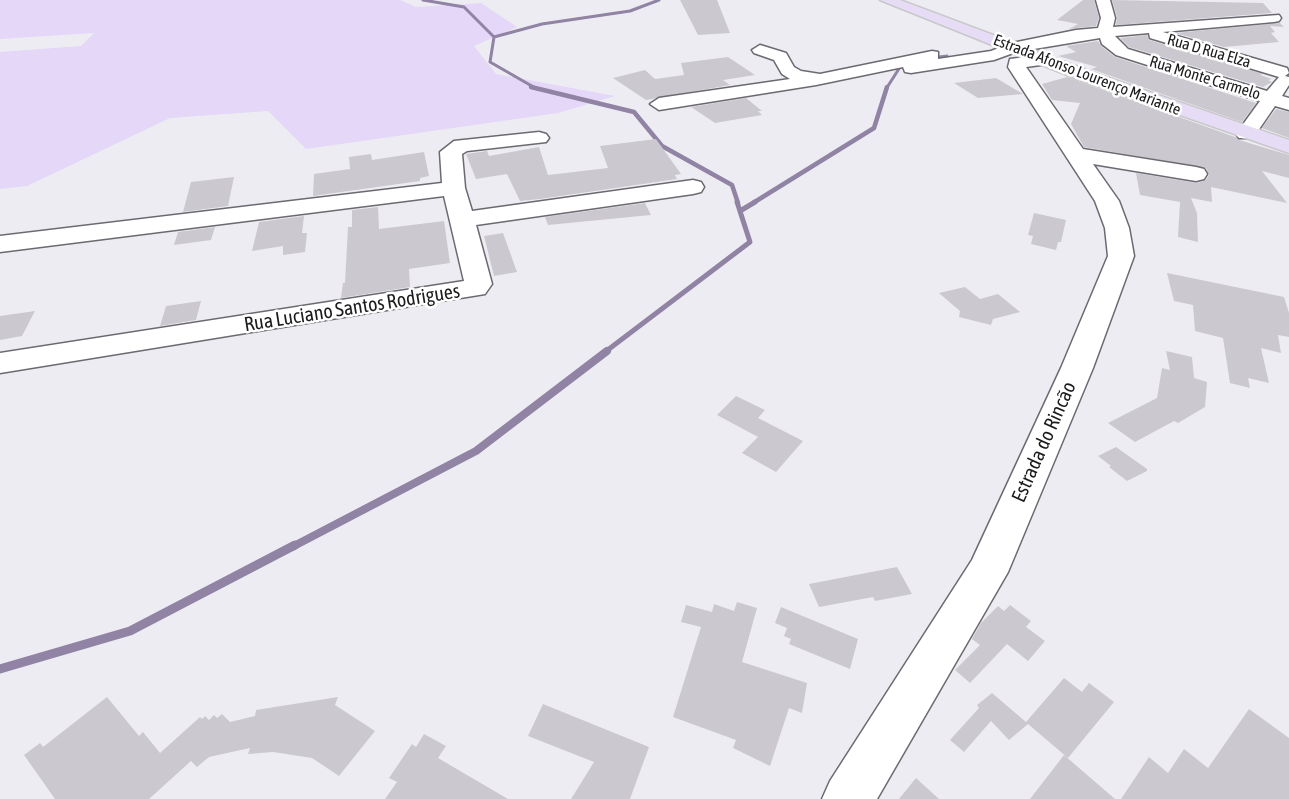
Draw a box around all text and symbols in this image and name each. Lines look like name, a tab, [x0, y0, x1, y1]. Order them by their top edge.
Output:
street label: Estrada Afonso Lourenço Mariante	[991, 30, 1183, 120]
street label: Rua D Rua Elza	[1165, 30, 1253, 72]
street label: Rua Monte Carmelo	[1147, 52, 1263, 104]
street label: Rua Luciano Santos Rodrigues	[242, 279, 462, 337]
street label: Estrada do Rincão	[1007, 378, 1081, 506]

